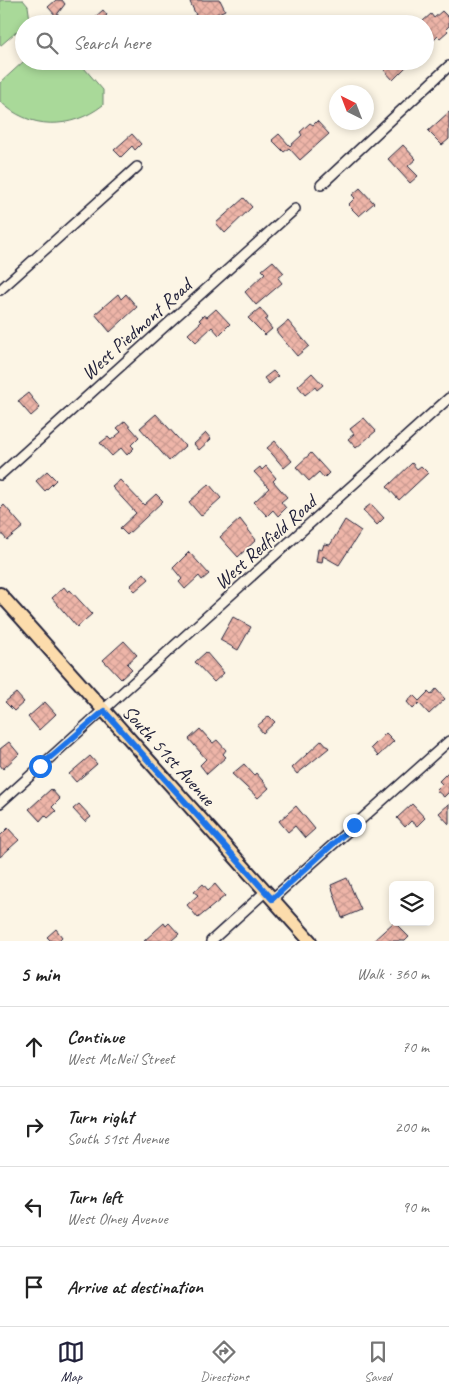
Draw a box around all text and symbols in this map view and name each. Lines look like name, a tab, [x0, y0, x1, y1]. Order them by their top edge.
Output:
search box	[15, 15, 434, 70]
icon: search	[33, 29, 61, 57]
text: Search here	[73, 31, 150, 55]
north arrow	[329, 85, 374, 130]
street label: West Piedmont Road	[76, 271, 199, 385]
street label: West Redfield Road	[209, 488, 324, 595]
street label: South 51st Avenue	[117, 700, 221, 812]
route start	[29, 755, 52, 778]
route end	[343, 814, 366, 837]
map controls	[389, 881, 434, 926]
button: layers	[389, 881, 434, 926]
text: 5 min	[20, 961, 60, 987]
text: Walk · 360 m	[357, 964, 429, 984]
text: Continue	[67, 1025, 124, 1049]
icon: ahead	[20, 1033, 48, 1061]
text: 70 m	[402, 1037, 429, 1057]
text: West McNeil Street	[67, 1049, 174, 1069]
text: Turn right	[67, 1105, 134, 1129]
icon: right	[20, 1113, 48, 1141]
text: 200 m	[395, 1117, 429, 1137]
text: South 51st Avenue	[67, 1129, 169, 1149]
text: Turn left	[67, 1185, 122, 1209]
icon: left	[20, 1193, 48, 1221]
text: 90 m	[402, 1197, 429, 1217]
text: West Olney Avenue	[67, 1209, 168, 1229]
icon: arrive	[20, 1273, 48, 1301]
text: Arrive at destination	[67, 1275, 203, 1299]
tab: Map	[57, 1338, 85, 1385]
tab: Directions	[200, 1338, 249, 1385]
tab: Saved	[364, 1338, 392, 1385]

